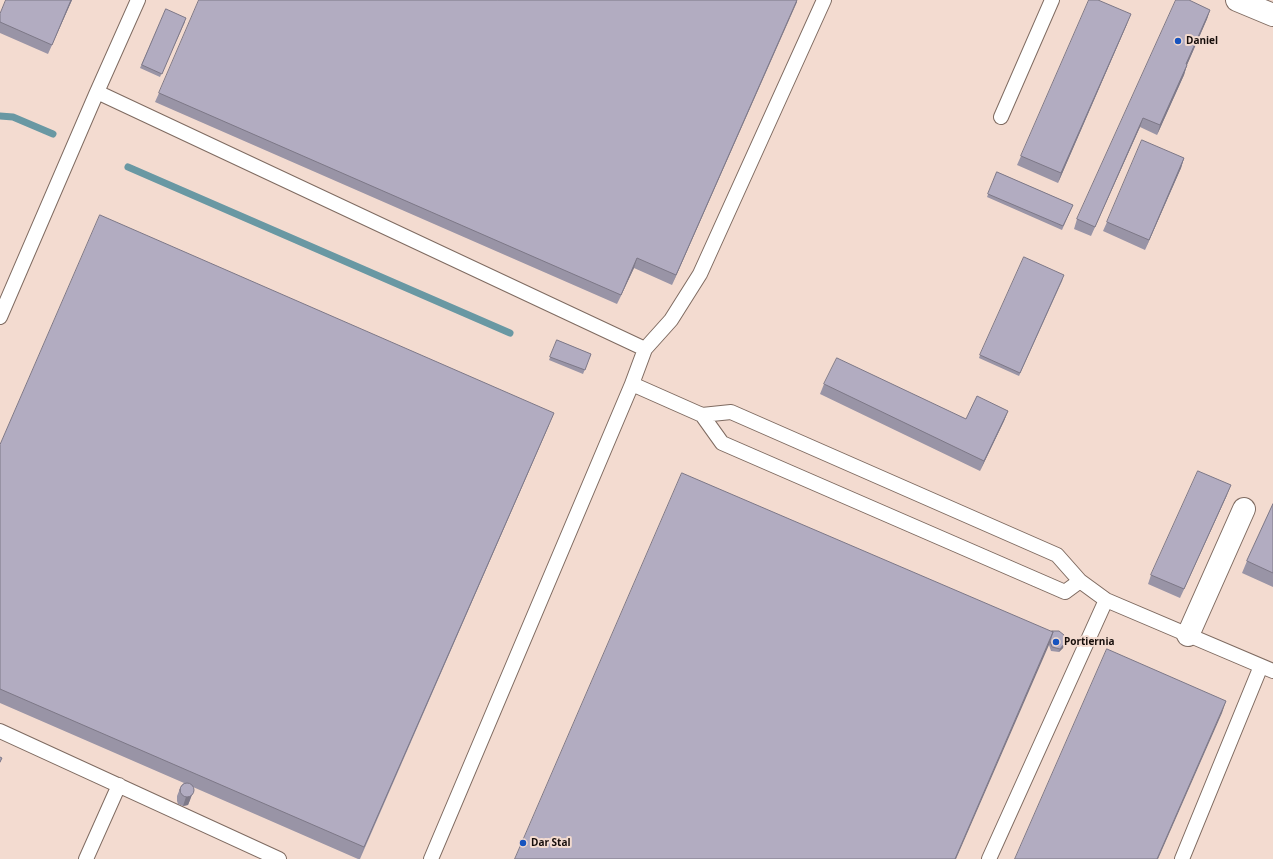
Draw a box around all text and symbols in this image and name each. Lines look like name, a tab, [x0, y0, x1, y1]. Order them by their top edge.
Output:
place label: Daniel	[1186, 35, 1218, 47]
marker: Daniel	[1173, 36, 1183, 46]
place label: Portiernia	[1064, 636, 1115, 648]
marker: Portiernia	[1051, 637, 1061, 647]
place label: Dar Stal	[531, 837, 571, 849]
marker: Dar Stal	[518, 838, 528, 848]

